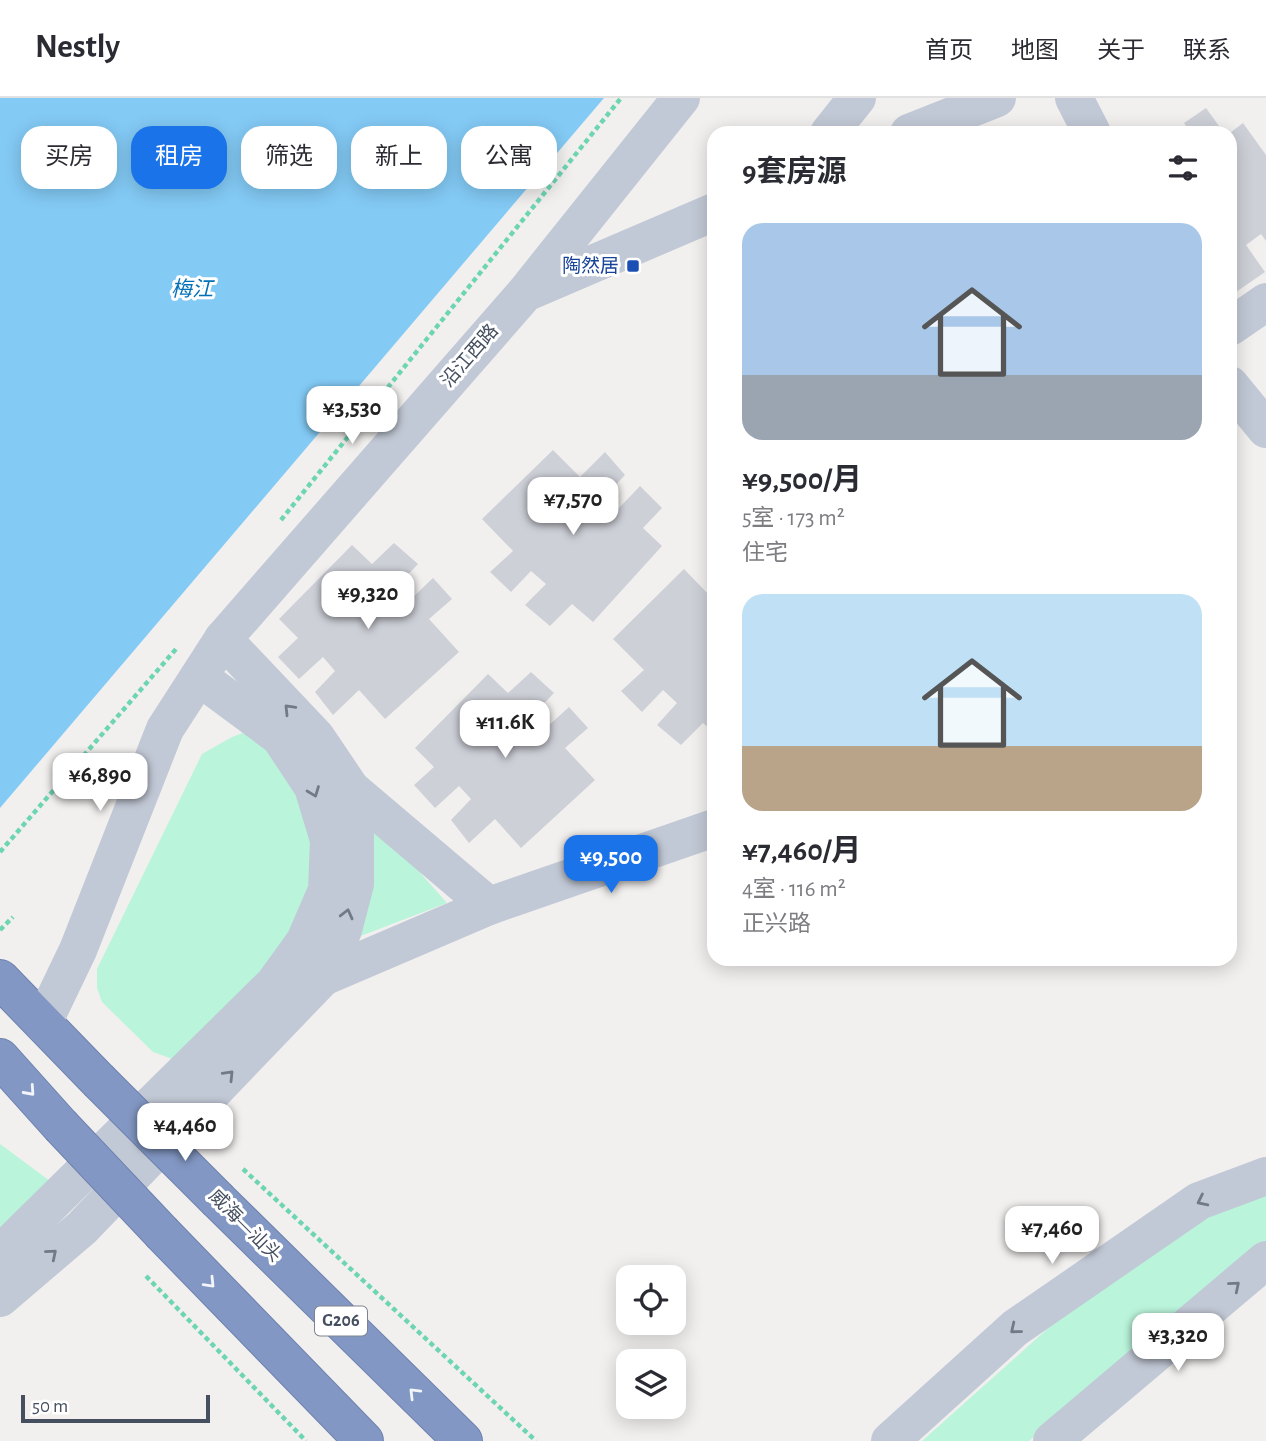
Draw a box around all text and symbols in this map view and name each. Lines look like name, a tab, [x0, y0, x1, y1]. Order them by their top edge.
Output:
text: Nestly	[35, 31, 120, 64]
text: 首页	[925, 39, 973, 63]
text: 地图	[1011, 39, 1059, 63]
text: 关于	[1097, 39, 1145, 63]
text: 联系	[1183, 39, 1231, 63]
chip: 买房	[21, 126, 117, 189]
chip: 租房	[131, 126, 227, 189]
chip: 筛选	[241, 126, 337, 189]
chip: 新上	[351, 126, 447, 189]
chip: 公寓	[461, 126, 557, 189]
icon: filters	[1164, 149, 1202, 187]
text: 9套房源	[742, 157, 847, 187]
place label: 陶然居	[562, 255, 619, 276]
marker: 陶然居	[625, 258, 641, 274]
icon: home	[909, 269, 1035, 395]
water label: 梅江	[171, 278, 215, 300]
street label: 沿江西路	[437, 320, 502, 391]
pin: ¥3,530	[295, 386, 409, 446]
text: ¥3,530	[322, 397, 382, 420]
text: ¥9,500/月	[742, 465, 862, 495]
pin: ¥7,570	[516, 478, 630, 537]
text: ¥7,570	[543, 488, 603, 511]
text: 5室 · 173 m²	[742, 507, 845, 530]
text: 住宅	[742, 542, 788, 565]
pin: ¥9,320	[311, 572, 425, 631]
text: ¥9,320	[337, 582, 399, 605]
icon: home	[909, 640, 1035, 766]
pin: ¥11.6K	[448, 700, 562, 760]
one-way arrow	[285, 704, 298, 717]
text: ¥11.6K	[476, 711, 534, 734]
pin: ¥6,890	[43, 754, 157, 813]
text: ¥6,890	[69, 764, 131, 787]
one-way arrow	[306, 786, 320, 798]
pin: ¥9,500	[554, 836, 668, 895]
text: ¥7,460/月	[742, 836, 861, 866]
text: ¥9,500	[580, 846, 642, 869]
text: 4室 · 116 m²	[742, 878, 846, 901]
one-way arrow	[339, 908, 353, 920]
text: 正兴路	[742, 913, 811, 936]
one-way arrow	[221, 1070, 234, 1083]
one-way arrow	[22, 1083, 34, 1096]
pin: ¥4,460	[128, 1104, 242, 1163]
text: ¥4,460	[153, 1114, 217, 1137]
street label: 威海—汕头	[205, 1185, 286, 1266]
one-way arrow	[1197, 1193, 1209, 1207]
pin: ¥7,460	[995, 1206, 1109, 1266]
text: ¥7,460	[1021, 1217, 1083, 1240]
one-way arrow	[44, 1250, 57, 1262]
map controls	[616, 1265, 686, 1419]
button: locate	[616, 1265, 686, 1335]
one-way arrow	[202, 1275, 215, 1288]
one-way arrow	[1227, 1282, 1240, 1294]
road number: G206	[315, 1306, 367, 1336]
pin: ¥3,320	[1121, 1314, 1235, 1373]
one-way arrow	[1010, 1321, 1023, 1333]
text: ¥3,320	[1148, 1324, 1208, 1347]
button: layers	[616, 1349, 686, 1419]
one-way arrow	[410, 1389, 422, 1401]
scale bar	[21, 1392, 210, 1424]
text: 50 m	[32, 1397, 68, 1416]

